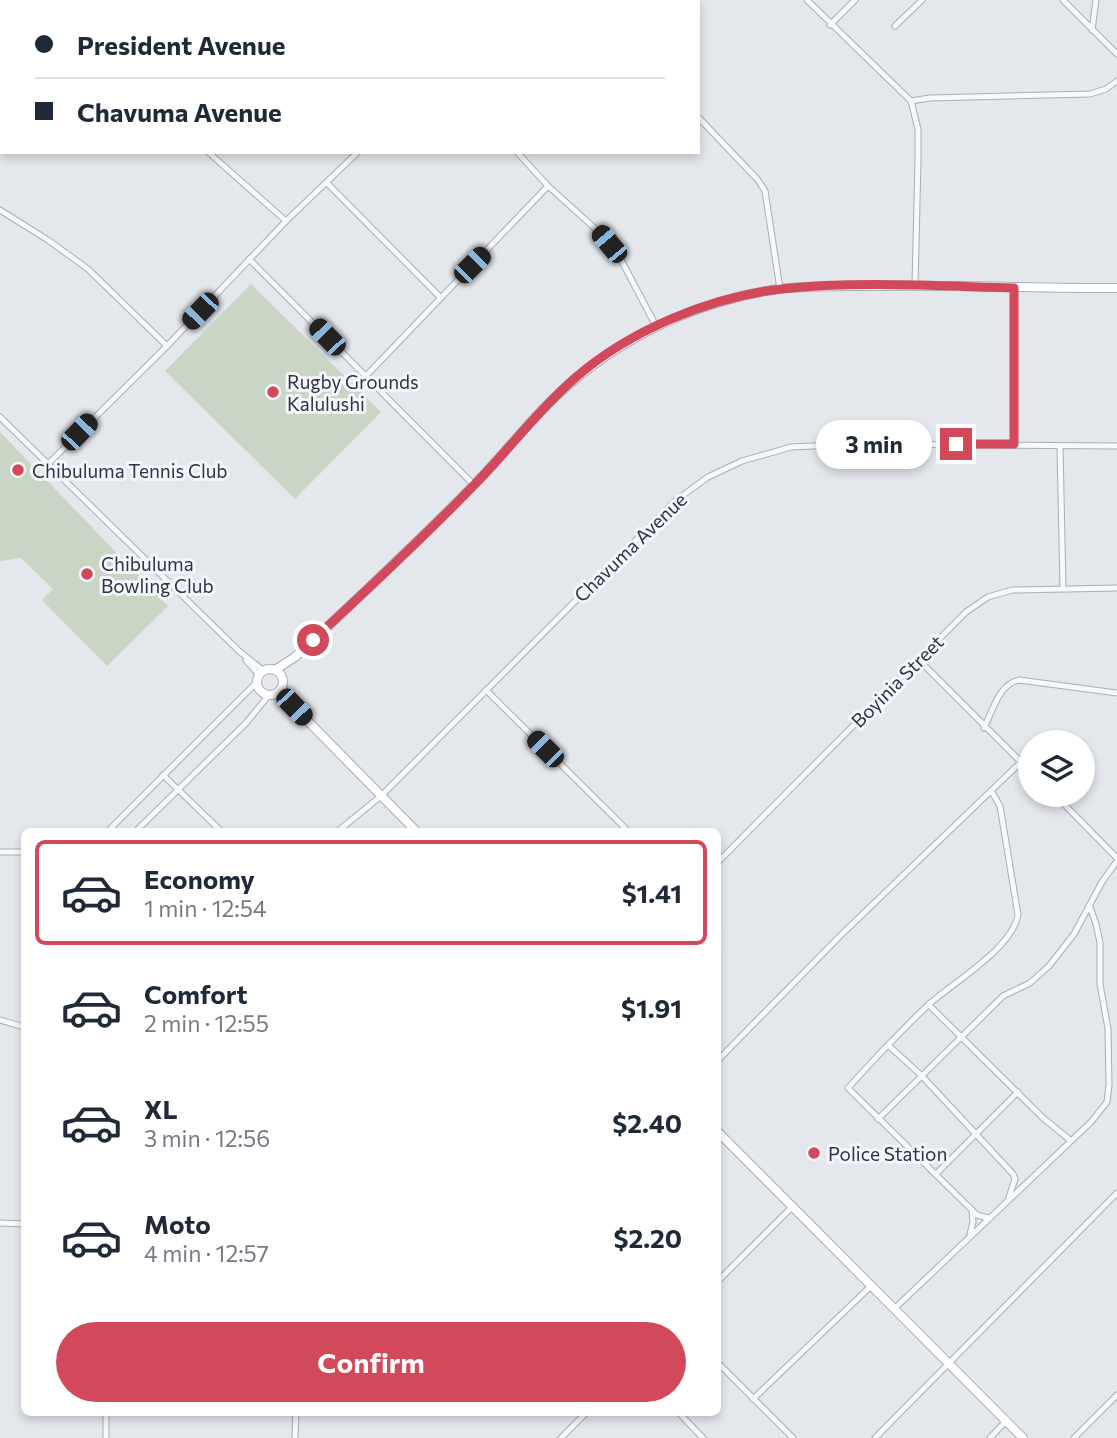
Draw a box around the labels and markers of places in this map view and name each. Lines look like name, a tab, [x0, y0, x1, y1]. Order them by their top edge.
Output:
place label: Rugby Grounds Kalulushi	[287, 370, 419, 415]
marker: Rugby Grounds Kalulushi	[265, 384, 281, 400]
place label: Chibuluma Tennis Club	[32, 459, 228, 482]
marker: Chibuluma Tennis Club	[10, 462, 26, 478]
place label: Chibuluma Bowling Club	[101, 552, 214, 597]
marker: Chibuluma Bowling Club	[79, 566, 95, 582]
place label: Police Station	[828, 1142, 947, 1165]
marker: Police Station	[806, 1145, 822, 1161]

